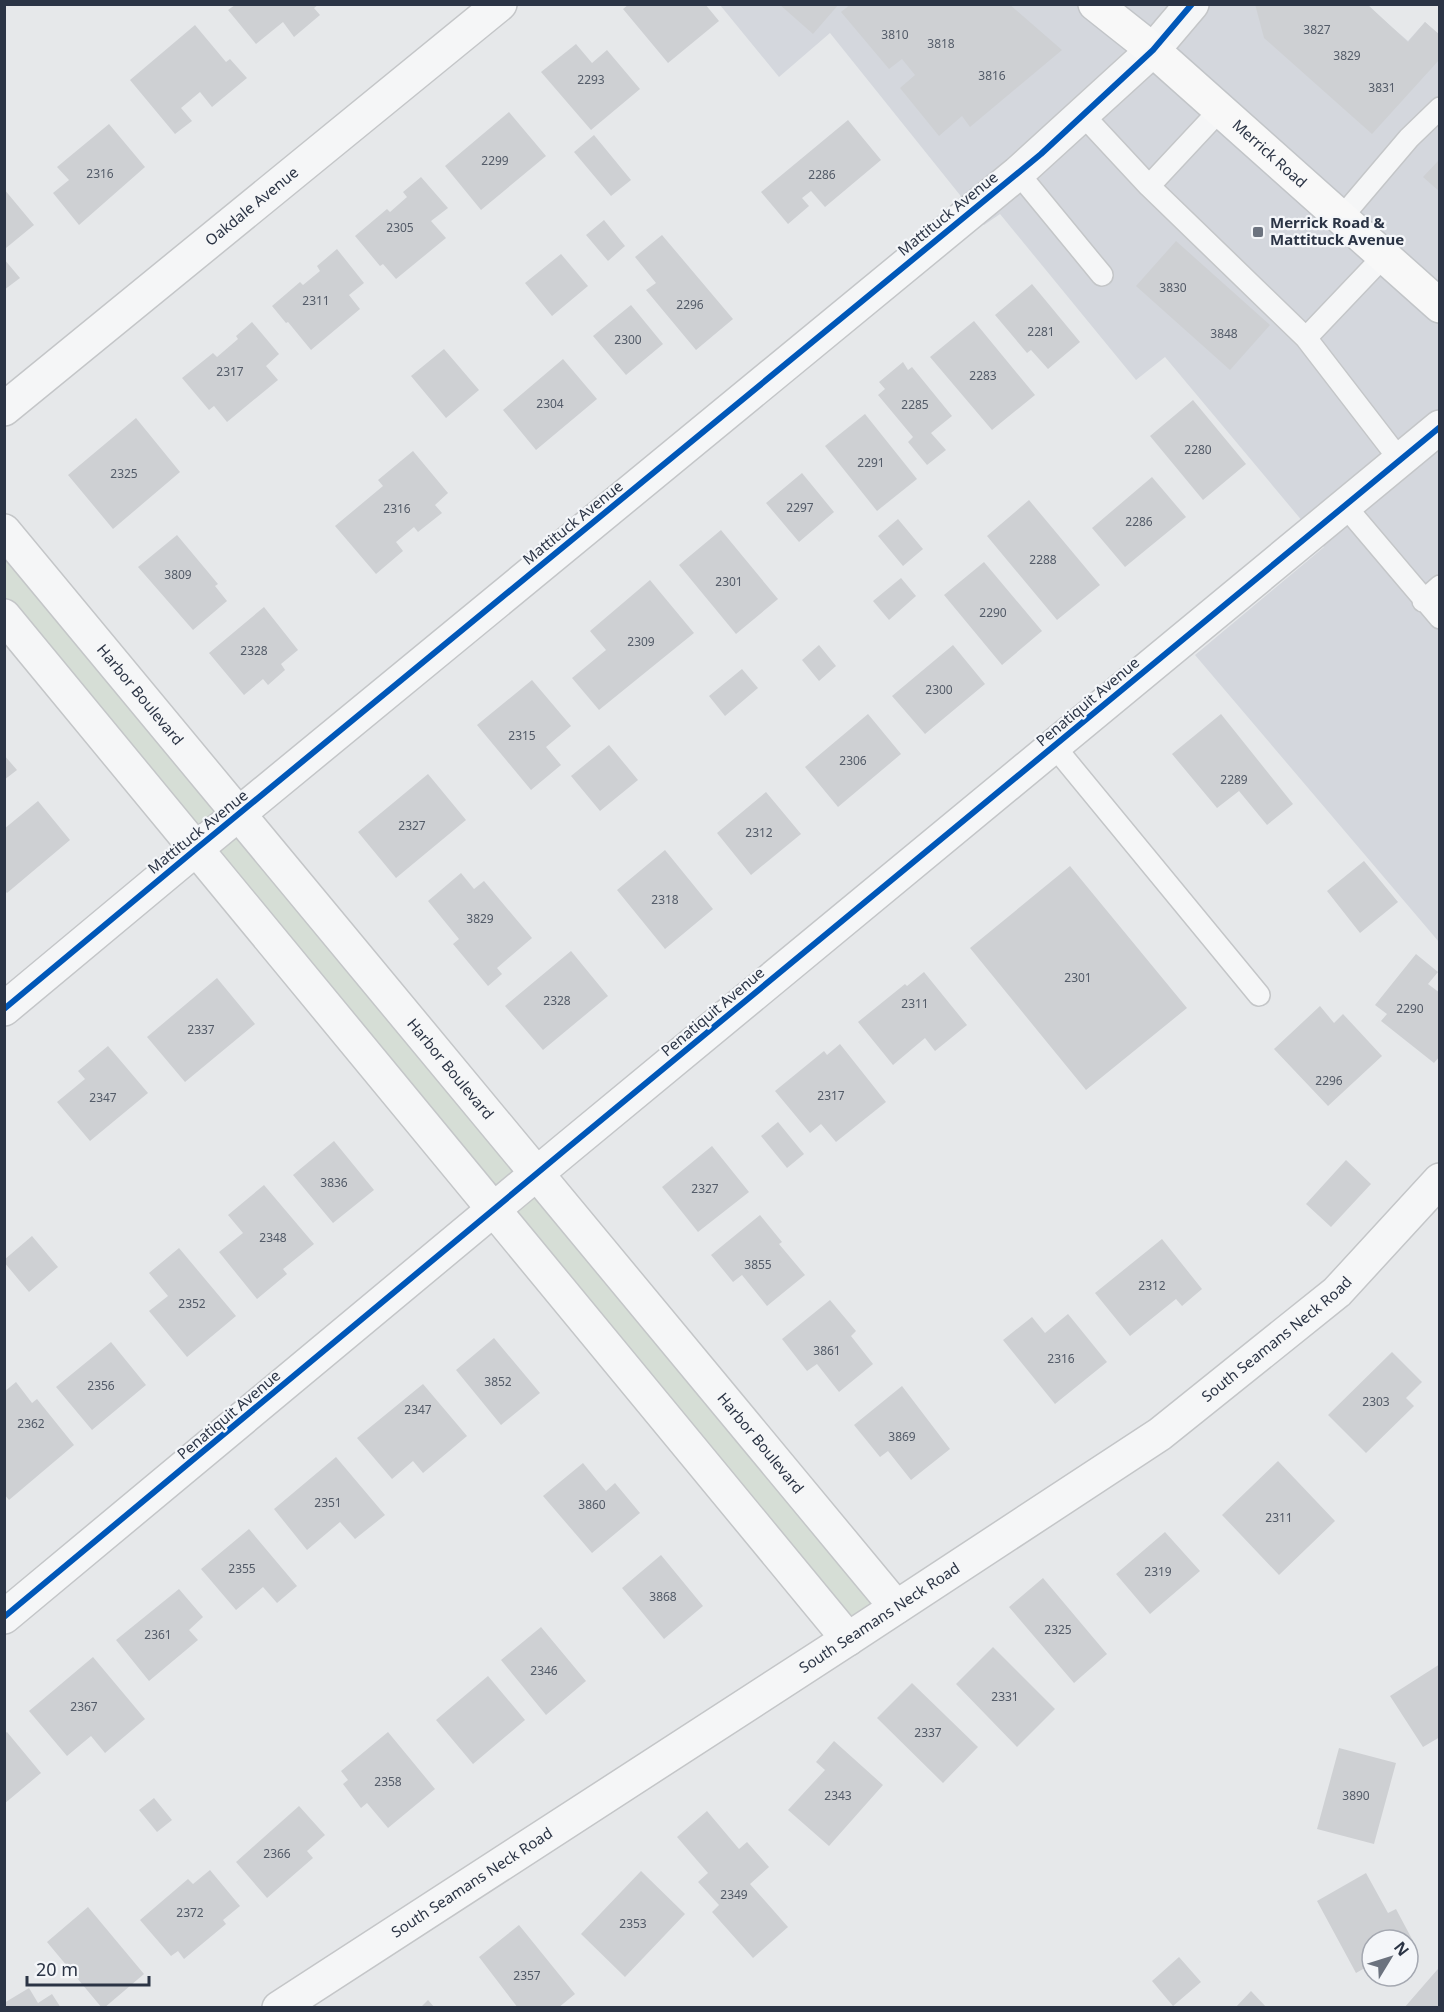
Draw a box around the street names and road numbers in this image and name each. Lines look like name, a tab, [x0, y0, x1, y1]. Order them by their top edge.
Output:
street label: Merrick Road	[1228, 114, 1312, 192]
street label: Oakdale Avenue	[200, 162, 302, 250]
street label: Mattituck Avenue	[893, 167, 1002, 260]
street label: Mattituck Avenue	[518, 476, 627, 569]
street label: Harbor Boulevard	[93, 640, 188, 749]
street label: Penatiquit Avenue	[1032, 652, 1143, 750]
street label: Mattituck Avenue	[143, 785, 252, 878]
street label: Penatiquit Avenue	[657, 962, 768, 1060]
street label: Harbor Boulevard	[403, 1014, 499, 1123]
street label: South Seamans Neck Road	[1197, 1272, 1356, 1406]
street label: Penatiquit Avenue	[173, 1365, 284, 1463]
street label: Harbor Boulevard	[713, 1388, 809, 1497]
street label: South Seamans Neck Road	[795, 1557, 963, 1677]
street label: South Seamans Neck Road	[387, 1822, 556, 1942]

